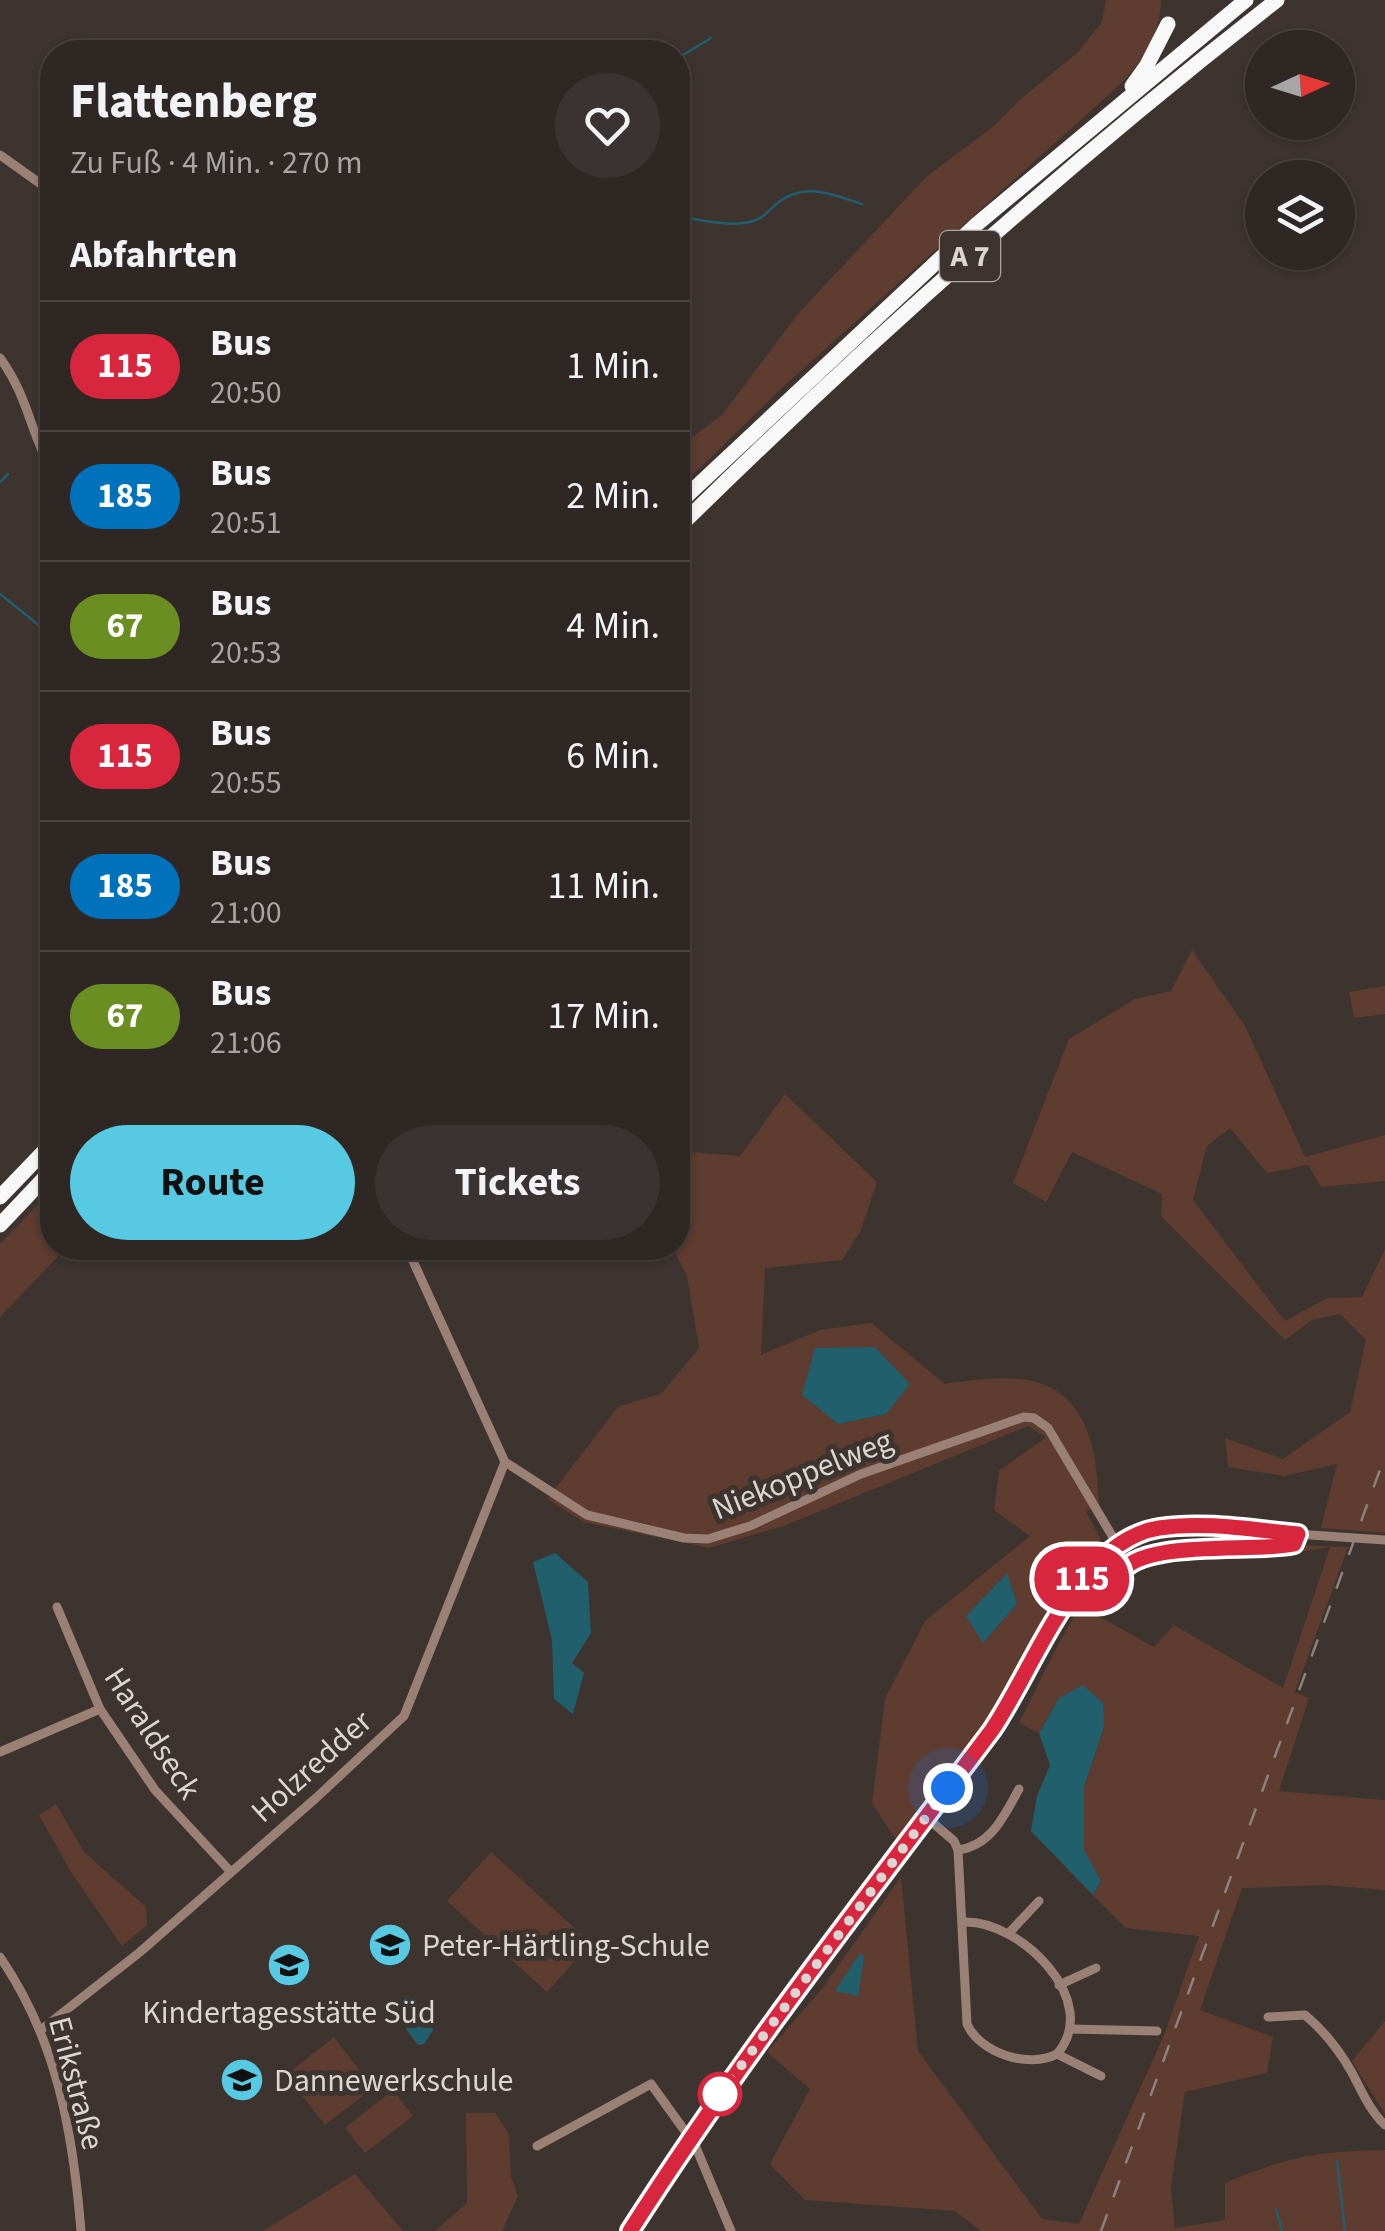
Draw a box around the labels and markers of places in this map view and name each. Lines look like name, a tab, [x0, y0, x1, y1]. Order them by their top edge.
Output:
school or university icon: Peter-Härtling-Schule	[367, 1922, 413, 1968]
place label: Peter-Härtling-Schule	[422, 1923, 710, 1969]
school or university icon: Kindertagesstätte Süd	[266, 1942, 312, 1988]
place label: Kindertagesstätte Süd	[142, 1990, 436, 2036]
school or university icon: Dannewerkschule	[219, 2057, 265, 2103]
place label: Dannewerkschule	[274, 2058, 513, 2104]
unlabelled marker	[699, 2073, 741, 2115]

